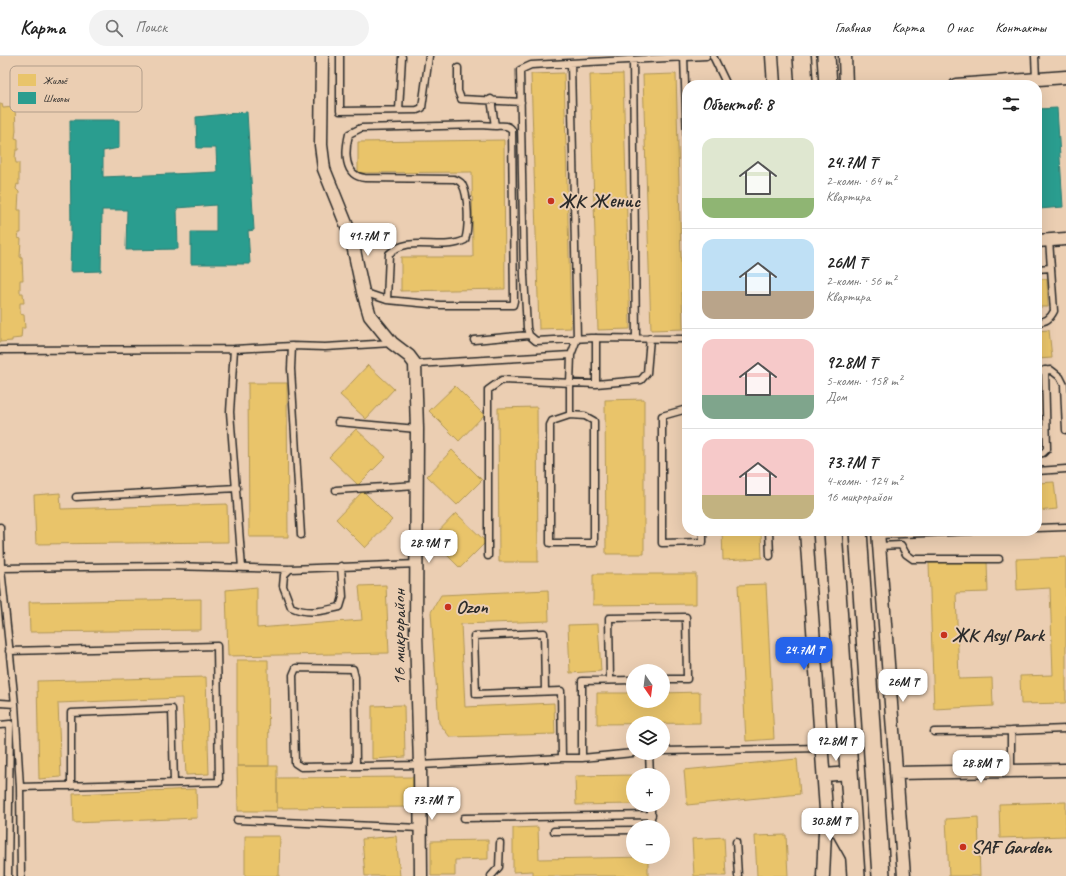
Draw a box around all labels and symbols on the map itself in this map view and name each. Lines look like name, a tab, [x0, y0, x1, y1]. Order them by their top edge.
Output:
legend	[10, 66, 142, 112]
text: Жильё	[43, 73, 69, 87]
text: Школы	[43, 91, 70, 105]
place label: ЖК Женис	[559, 189, 641, 213]
marker: ЖК Женис	[546, 196, 556, 206]
pin: 41.7M ₸	[331, 223, 405, 257]
pin: 28.9M ₸	[392, 530, 466, 564]
street label: 16 микрорайон	[387, 588, 411, 685]
place label: Ozon	[456, 595, 488, 619]
marker: Ozon	[443, 602, 453, 612]
place label: ЖК Asyl Park	[952, 623, 1046, 647]
marker: ЖК Asyl Park	[939, 630, 949, 640]
pin: 24.7M ₸	[767, 637, 841, 671]
north arrow	[626, 664, 670, 708]
pin: 26M ₸	[875, 669, 931, 703]
pin: 92.8M ₸	[799, 728, 873, 762]
pin: 28.8M ₸	[944, 750, 1018, 784]
pin: 73.7M ₸	[395, 787, 469, 821]
pin: 30.8M ₸	[793, 808, 867, 842]
place label: SAF Garden	[971, 835, 1053, 859]
marker: SAF Garden	[958, 842, 968, 852]

